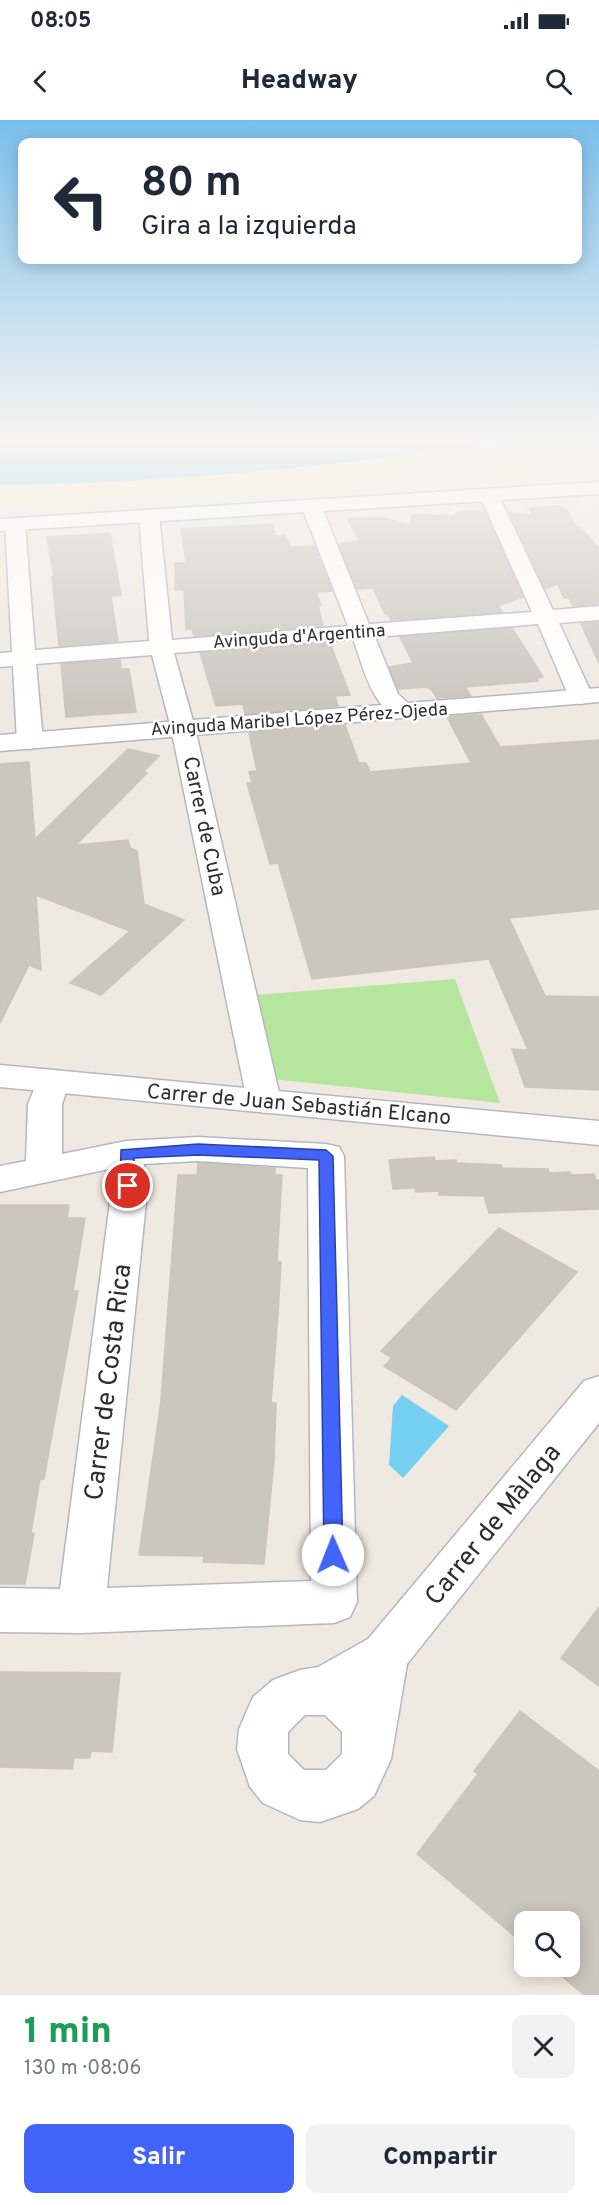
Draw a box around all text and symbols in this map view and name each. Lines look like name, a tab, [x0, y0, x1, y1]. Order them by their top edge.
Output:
text: 08:05	[30, 8, 92, 35]
text: Headway	[241, 64, 358, 98]
icon: back	[24, 65, 57, 98]
icon: search	[542, 65, 575, 98]
text: 80 m	[141, 158, 242, 211]
icon: left	[42, 162, 120, 240]
text: Gira a la izquierda	[141, 210, 357, 244]
street label: Avinguda d'Argentina	[212, 620, 386, 655]
street label: Avinguda Maribel López Pérez-Ojeda	[150, 699, 448, 742]
street label: Carrer de Cuba	[176, 754, 231, 898]
street label: Carrer de Juan Sebastián Elcano	[146, 1079, 452, 1132]
pin	[102, 1160, 153, 1211]
icon: arrive	[111, 1169, 144, 1202]
street label: Carrer de Costa Rica	[79, 1262, 140, 1503]
street label: Carrer de Màlaga	[419, 1438, 569, 1613]
position arrow	[301, 1523, 365, 1587]
map controls	[514, 1911, 580, 1977]
button: search	[514, 1911, 580, 1977]
text: 1 min	[24, 2010, 112, 2056]
button: close	[512, 2015, 575, 2078]
text: 130 m · 08:06	[24, 2056, 142, 2082]
button: Salir	[24, 2124, 294, 2193]
button: Compartir	[306, 2124, 575, 2193]

